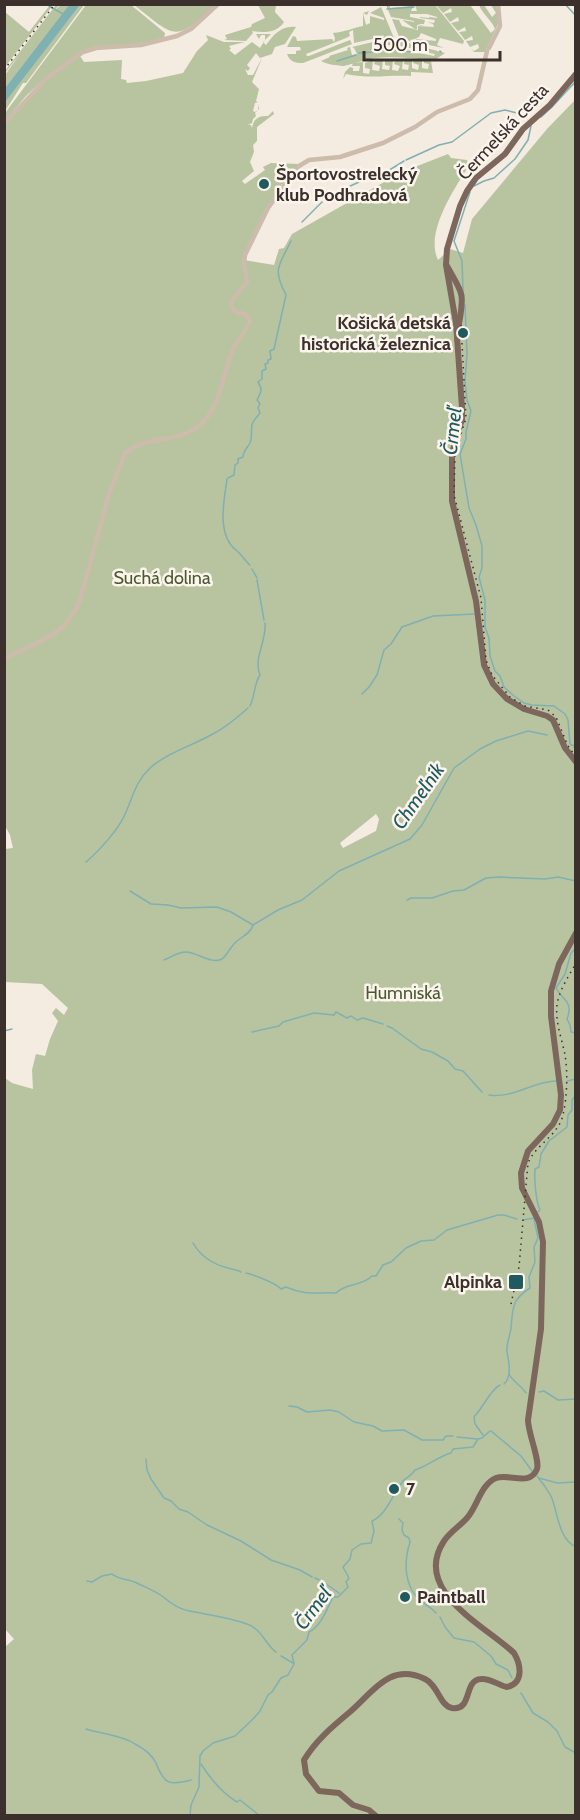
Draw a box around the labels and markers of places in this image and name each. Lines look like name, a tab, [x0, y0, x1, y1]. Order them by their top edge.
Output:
place label: Športovostrelecký klub Podhradová	[276, 163, 418, 206]
marker: Športovostrelecký klub Podhradová	[257, 177, 271, 191]
place label: Košická detská historická železnica	[301, 312, 451, 355]
marker: Košická detská historická železnica	[456, 326, 470, 340]
place label: Alpinka	[444, 1271, 502, 1293]
marker: Alpinka	[507, 1273, 525, 1291]
place label: 7	[406, 1478, 416, 1500]
marker: 7	[387, 1482, 401, 1496]
place label: Paintball	[417, 1586, 486, 1608]
marker: Paintball	[398, 1590, 412, 1604]

